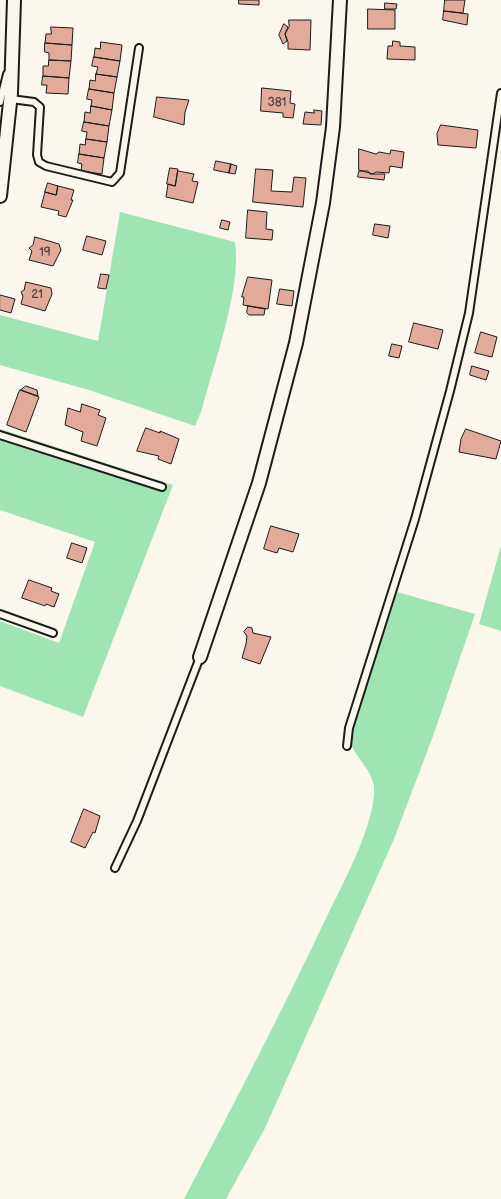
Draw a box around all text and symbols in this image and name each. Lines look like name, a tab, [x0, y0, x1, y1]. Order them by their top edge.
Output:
house number: 381	[267, 96, 287, 110]
house number: 19	[39, 246, 51, 260]
house number: 21	[31, 288, 43, 302]

